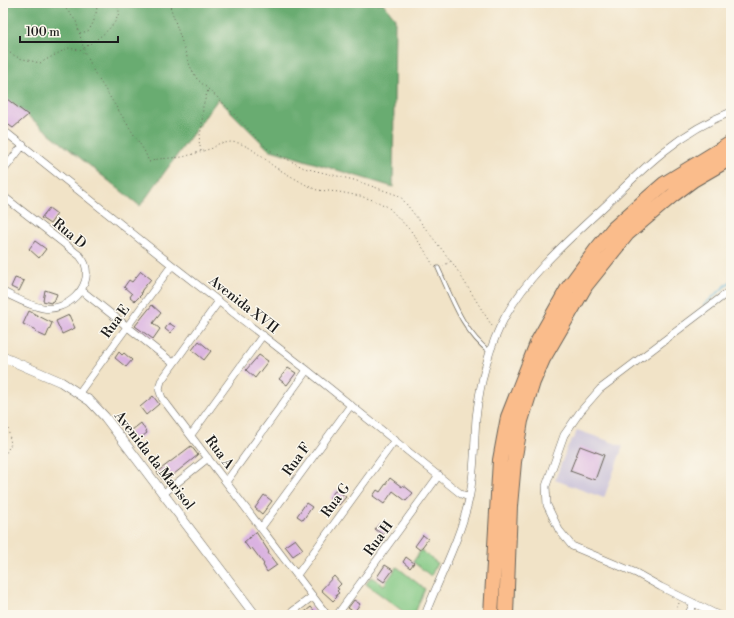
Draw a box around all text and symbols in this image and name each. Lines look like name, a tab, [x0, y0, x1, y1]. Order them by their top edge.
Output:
scale bar	[20, 18, 118, 44]
text: 100 m	[26, 25, 60, 40]
street label: Rua D	[49, 215, 90, 253]
street label: Avenida XVII	[204, 271, 282, 338]
street label: Rua E	[98, 301, 134, 342]
street label: Avenida da Marisol	[110, 407, 198, 513]
street label: Rua A	[201, 432, 238, 473]
street label: Rua F	[279, 439, 315, 480]
street label: Rua G	[317, 479, 355, 521]
street label: Rua H	[360, 517, 398, 560]

